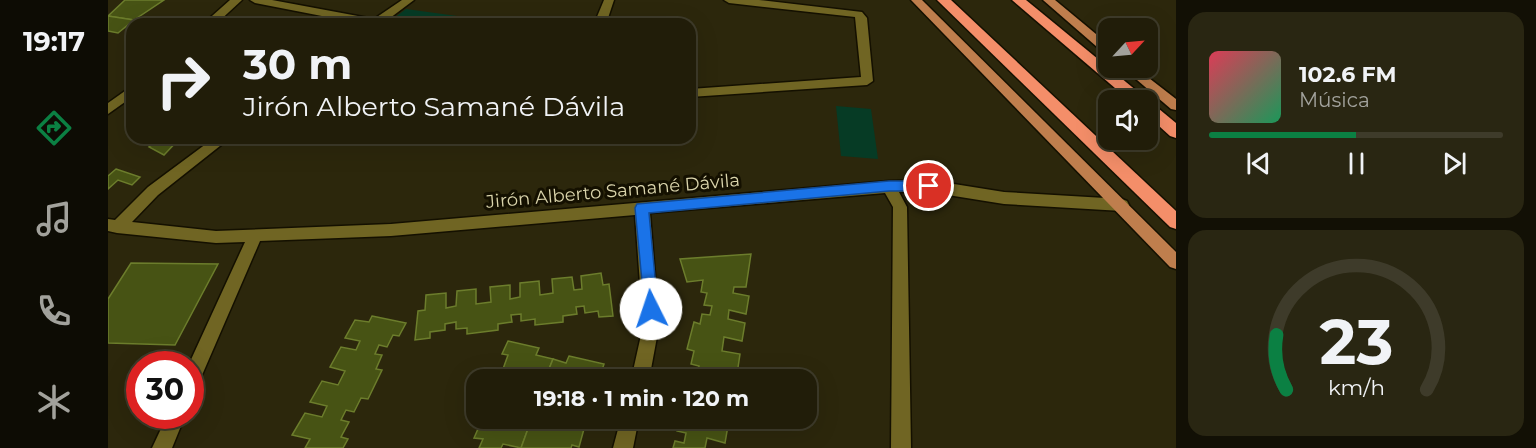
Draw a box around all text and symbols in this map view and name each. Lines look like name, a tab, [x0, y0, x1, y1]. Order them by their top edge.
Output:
north arrow	[1098, 18, 1158, 78]
map controls	[1098, 18, 1158, 150]
text: 19:17	[23, 25, 85, 58]
text: 30 m	[243, 38, 352, 90]
icon: right	[144, 42, 222, 120]
text: 102.6 FM	[1299, 61, 1396, 88]
text: Música	[1299, 88, 1370, 112]
text: Jirón Alberto Samané Dávila	[243, 90, 625, 123]
button: sound	[1098, 90, 1158, 150]
icon: directions	[33, 107, 75, 149]
icon: previous	[1242, 147, 1275, 180]
icon: pause	[1340, 147, 1373, 180]
icon: next	[1438, 147, 1471, 180]
pin	[903, 160, 954, 211]
street label: Jirón Alberto Samané Dávila	[484, 169, 741, 213]
icon: arrive	[912, 169, 945, 202]
icon: music	[33, 198, 75, 240]
position arrow	[619, 277, 683, 341]
icon: phone	[33, 290, 75, 332]
text: 23	[1319, 304, 1393, 380]
speed limit sign: 30	[126, 351, 204, 429]
text: km/h	[1327, 374, 1385, 400]
icon: climate	[33, 381, 75, 423]
text: 19:18 · 1 min · 120 m	[534, 385, 749, 412]

